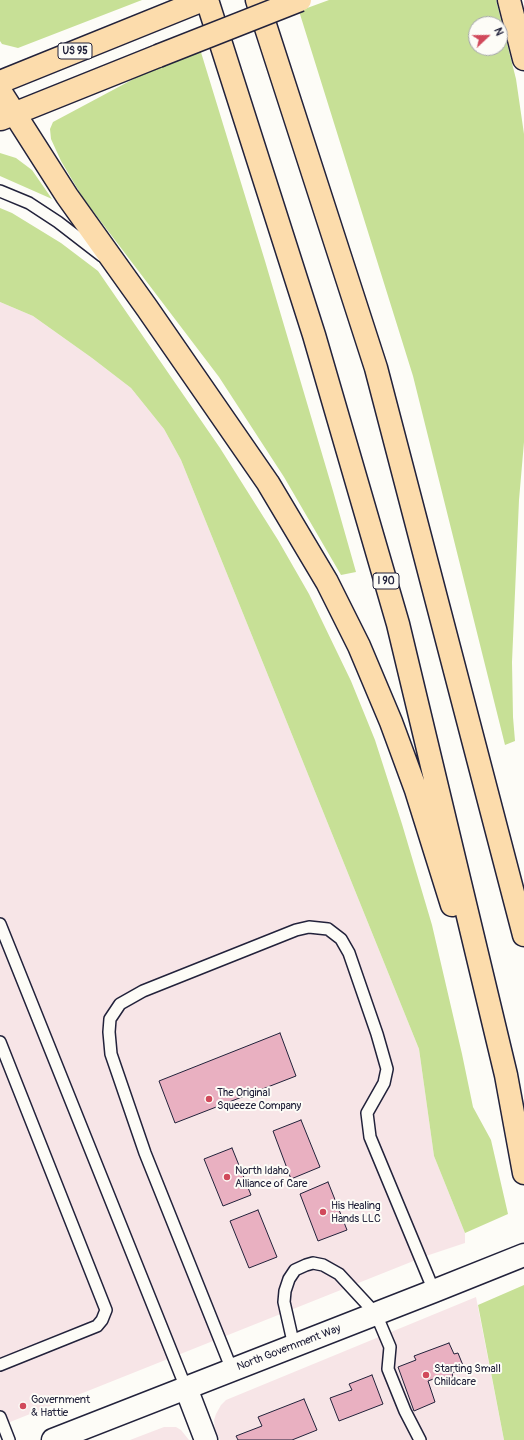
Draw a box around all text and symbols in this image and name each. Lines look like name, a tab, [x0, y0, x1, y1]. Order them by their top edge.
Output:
north arrow	[468, 16, 508, 56]
text: N	[491, 26, 506, 38]
road number: US 95	[58, 43, 92, 59]
road number: I 90	[373, 573, 399, 589]
place label: The Original Squeeze Company	[217, 1086, 301, 1112]
marker: The Original Squeeze Company	[204, 1094, 214, 1104]
place label: North Idaho Alliance of Care	[235, 1164, 308, 1190]
marker: North Idaho Alliance of Care	[222, 1172, 232, 1182]
place label: His Healing Hands LLC	[331, 1199, 381, 1225]
marker: His Healing Hands LLC	[318, 1207, 328, 1217]
street label: North Government Way	[235, 1322, 343, 1374]
place label: Starting Small Childcare	[434, 1362, 501, 1388]
marker: Starting Small Childcare	[421, 1370, 431, 1380]
place label: Government & Hattie	[31, 1393, 90, 1419]
marker: Government & Hattie	[18, 1401, 28, 1411]

